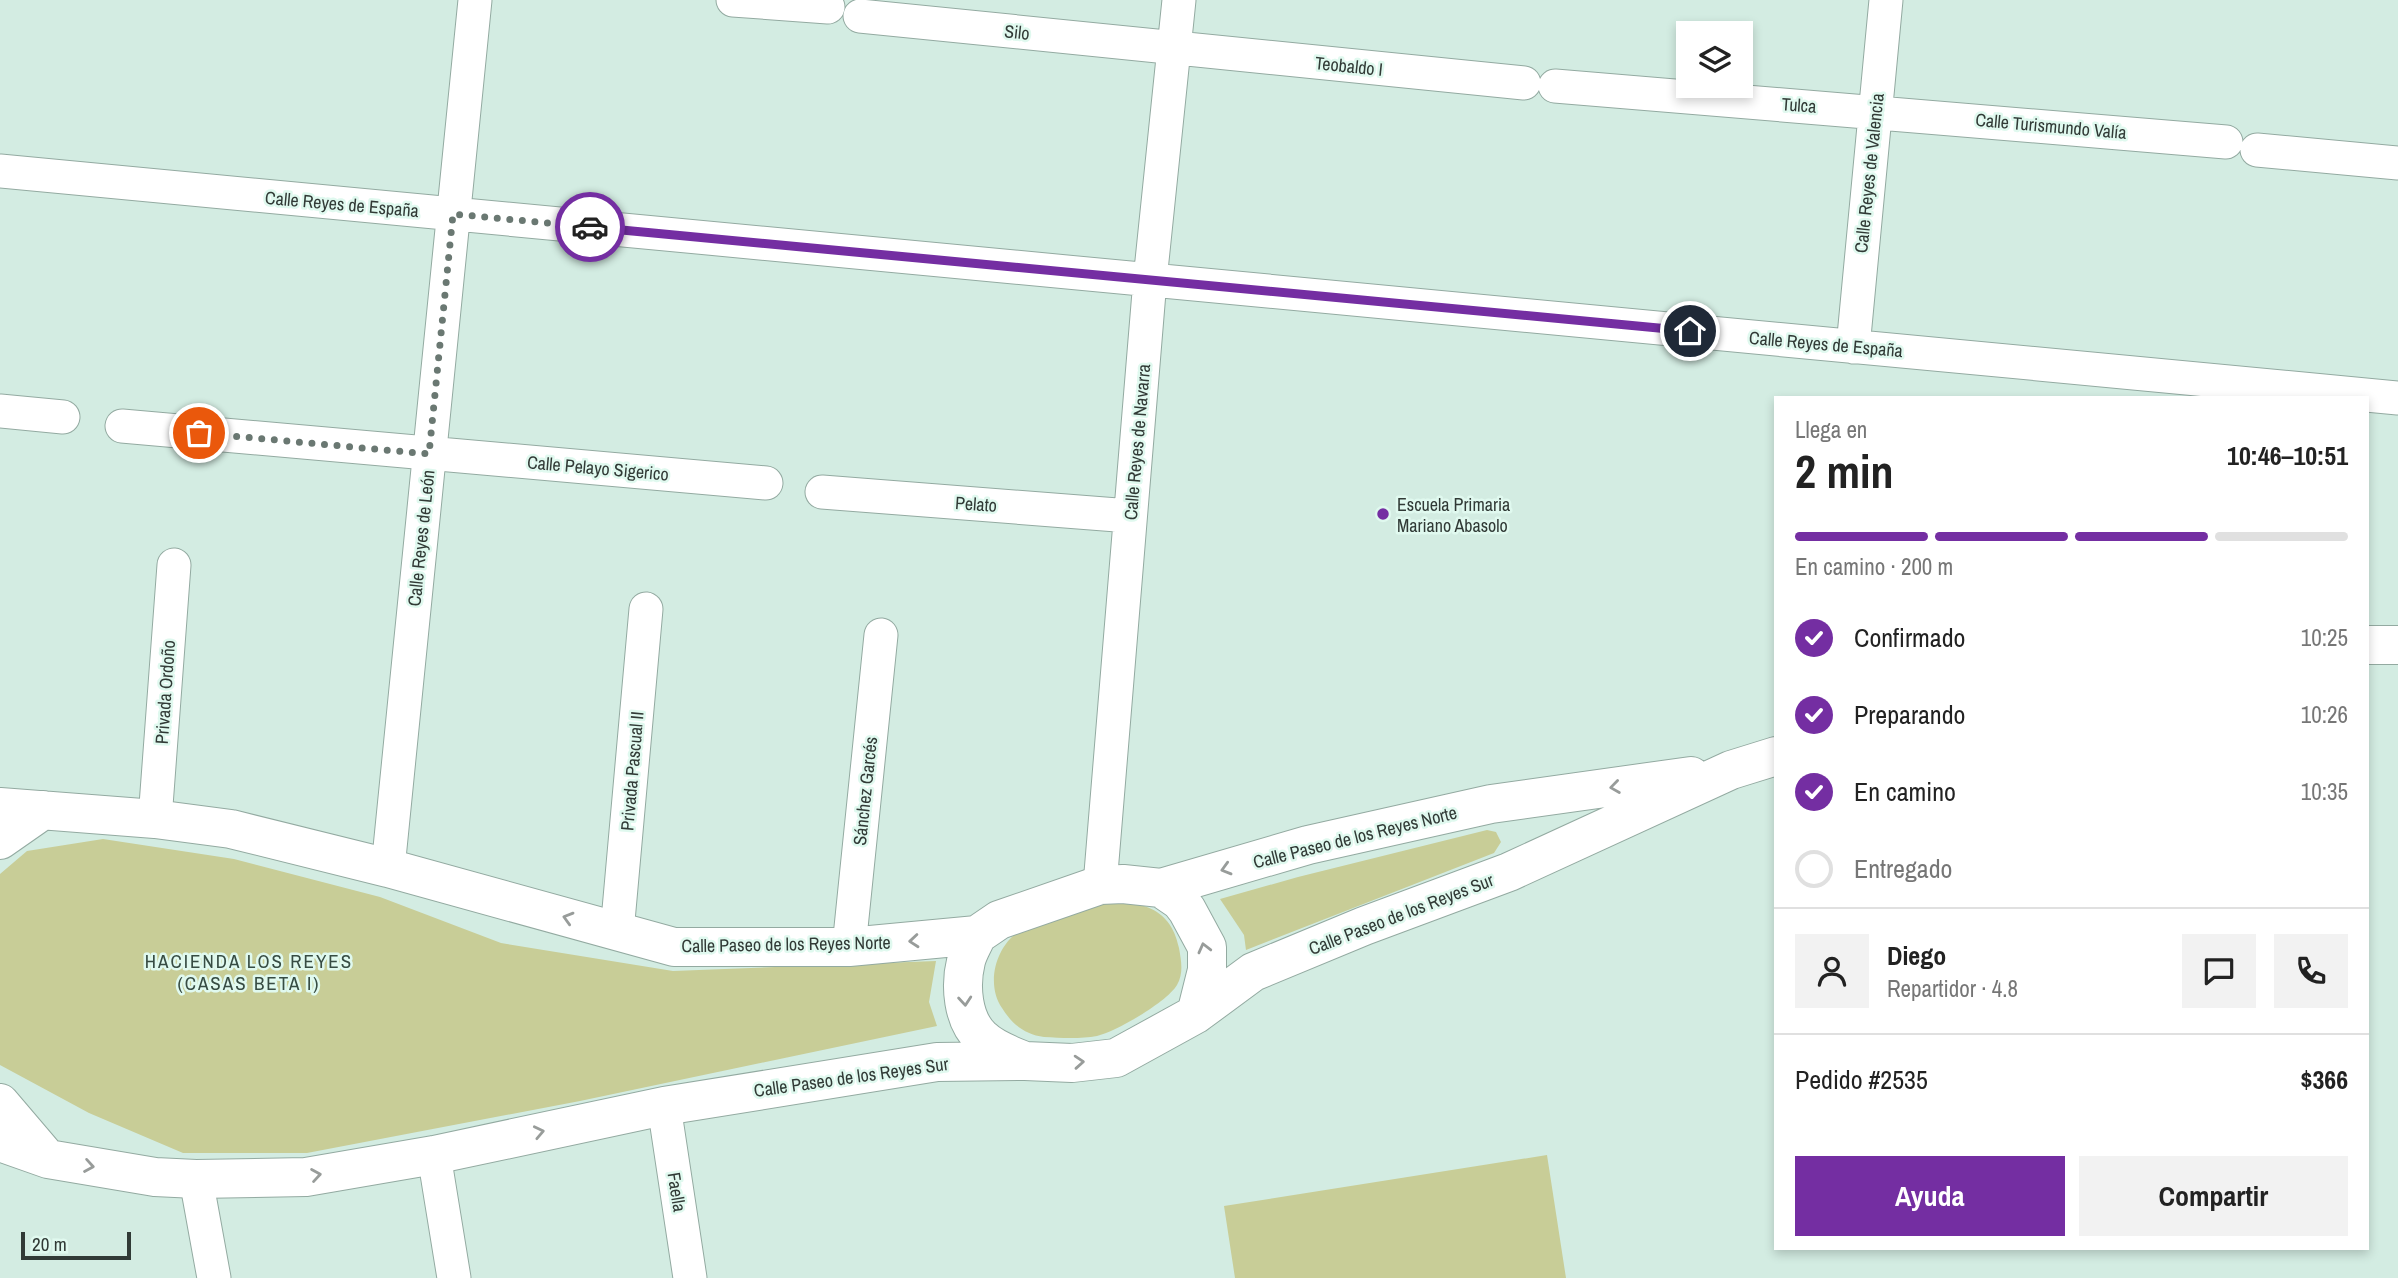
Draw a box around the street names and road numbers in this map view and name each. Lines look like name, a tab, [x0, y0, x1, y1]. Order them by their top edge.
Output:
street label: Silo	[1003, 18, 1031, 46]
street label: Teobaldo I	[1314, 50, 1384, 82]
street label: Tulca	[1781, 91, 1817, 119]
street label: Calle Reyes de Valencia	[1848, 92, 1890, 254]
street label: Calle Turismundo Valía	[1974, 107, 2128, 145]
street label: Calle Reyes de España	[264, 185, 420, 223]
street label: Calle Reyes de España	[1748, 325, 1904, 363]
street label: Calle Reyes de Navarra	[1118, 363, 1156, 521]
street label: Calle Pelayo Sigerico	[526, 449, 670, 487]
street label: Calle Reyes de León	[401, 469, 441, 607]
street label: Pelato	[954, 490, 998, 518]
street label: Privada Ordoño	[149, 639, 181, 745]
street label: Privada Pascual II	[614, 710, 650, 832]
street label: Sánchez Garcés	[847, 735, 883, 847]
street label: Calle Paseo de los Reyes Norte	[1250, 800, 1460, 874]
street label: Calle Paseo de los Reyes Sur	[1305, 867, 1497, 961]
street label: Calle Paseo de los Reyes Norte	[681, 930, 891, 958]
street label: Calle Paseo de los Reyes Sur	[752, 1051, 950, 1103]
street label: Faella	[662, 1171, 692, 1213]

